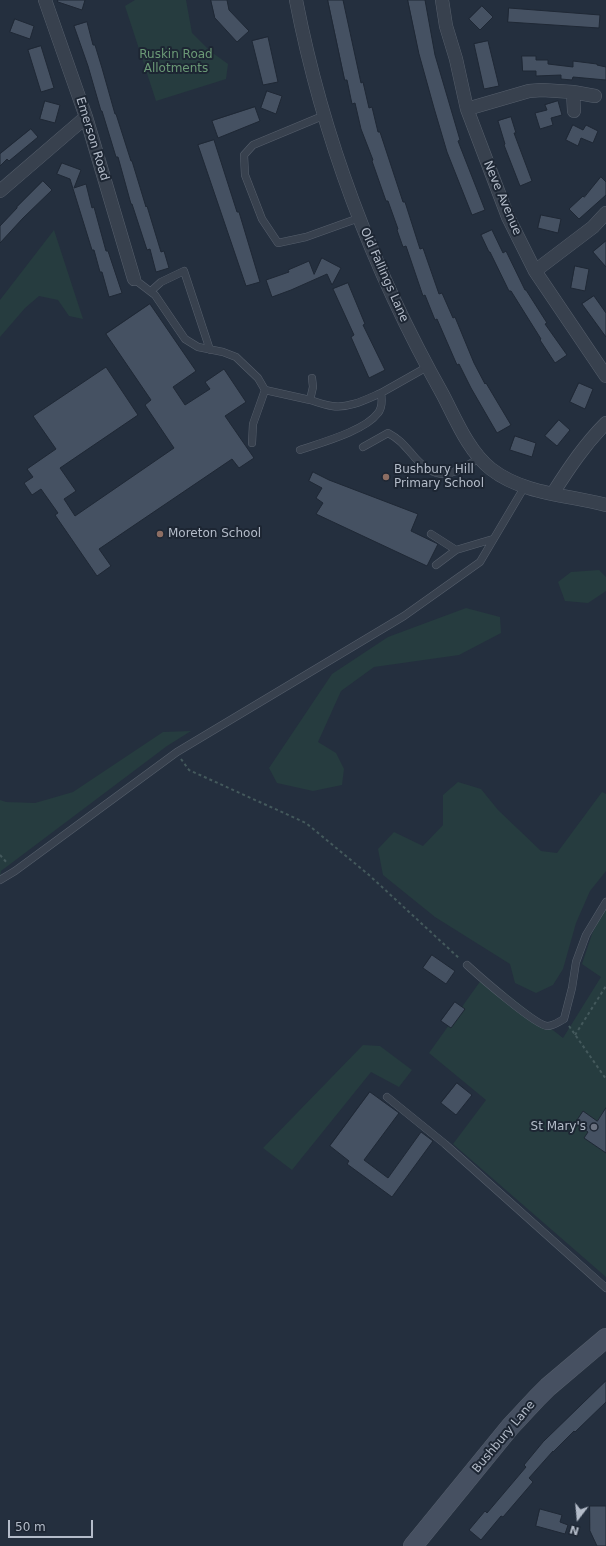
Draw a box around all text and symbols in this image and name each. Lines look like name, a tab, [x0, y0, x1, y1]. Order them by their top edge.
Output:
park label: Ruskin Road Allotments	[139, 48, 213, 76]
street label: Emerson Road	[72, 95, 112, 183]
street label: Neve Avenue	[480, 159, 524, 237]
street label: Old Fallings Lane	[357, 226, 411, 324]
place label: Bushbury Hill Primary School	[394, 463, 484, 491]
marker: Bushbury Hill Primary School	[381, 472, 391, 482]
place label: Moreton School	[168, 527, 261, 541]
marker: Moreton School	[155, 529, 165, 539]
place label: St Mary's	[531, 1120, 586, 1134]
marker: St Mary's	[589, 1122, 599, 1132]
street label: Bushbury Lane	[470, 1398, 538, 1476]
north arrow	[558, 1498, 598, 1538]
scale bar	[10, 1512, 95, 1538]
text: 50 m	[15, 1520, 46, 1534]
text: N	[568, 1522, 581, 1538]

